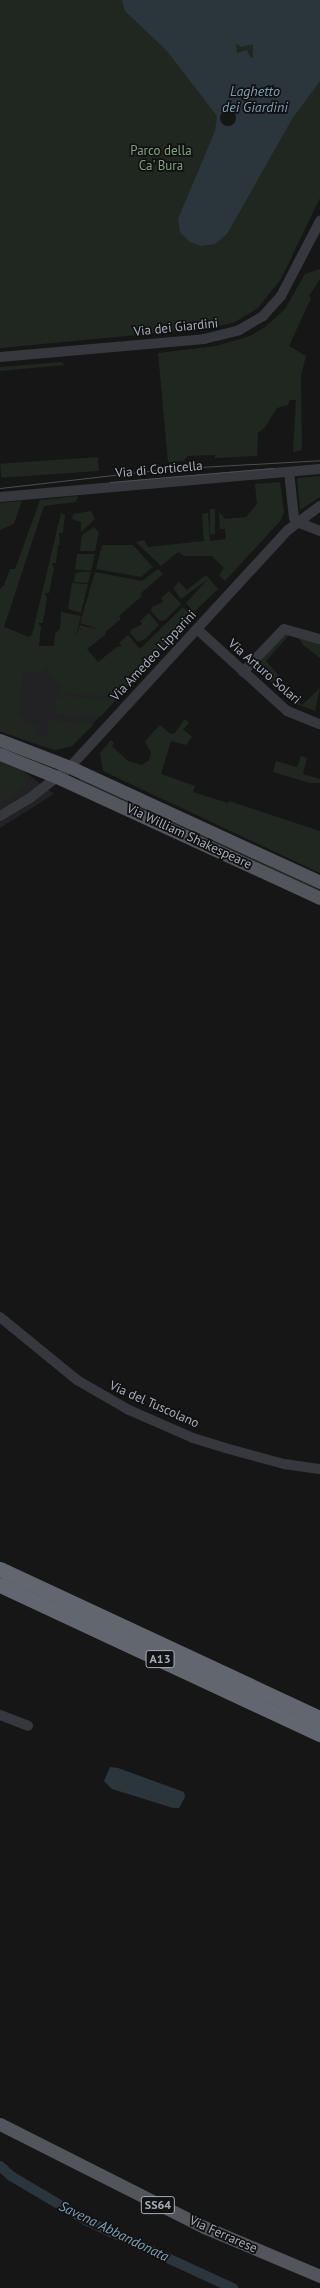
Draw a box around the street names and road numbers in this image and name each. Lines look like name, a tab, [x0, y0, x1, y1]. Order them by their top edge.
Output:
street label: Via dei Giardini	[133, 316, 219, 340]
street label: Via di Corticella	[115, 458, 203, 482]
street label: Via Amedeo Lipparini	[108, 607, 200, 705]
street label: Via Arturo Solari	[224, 636, 304, 708]
street label: Via William Shakespeare	[124, 801, 254, 873]
street label: Via del Tuscolano	[107, 1378, 201, 1432]
road number: A13	[145, 1649, 175, 1669]
road number: SS64	[140, 2195, 176, 2215]
street label: Via Ferrarese	[187, 2213, 259, 2257]

